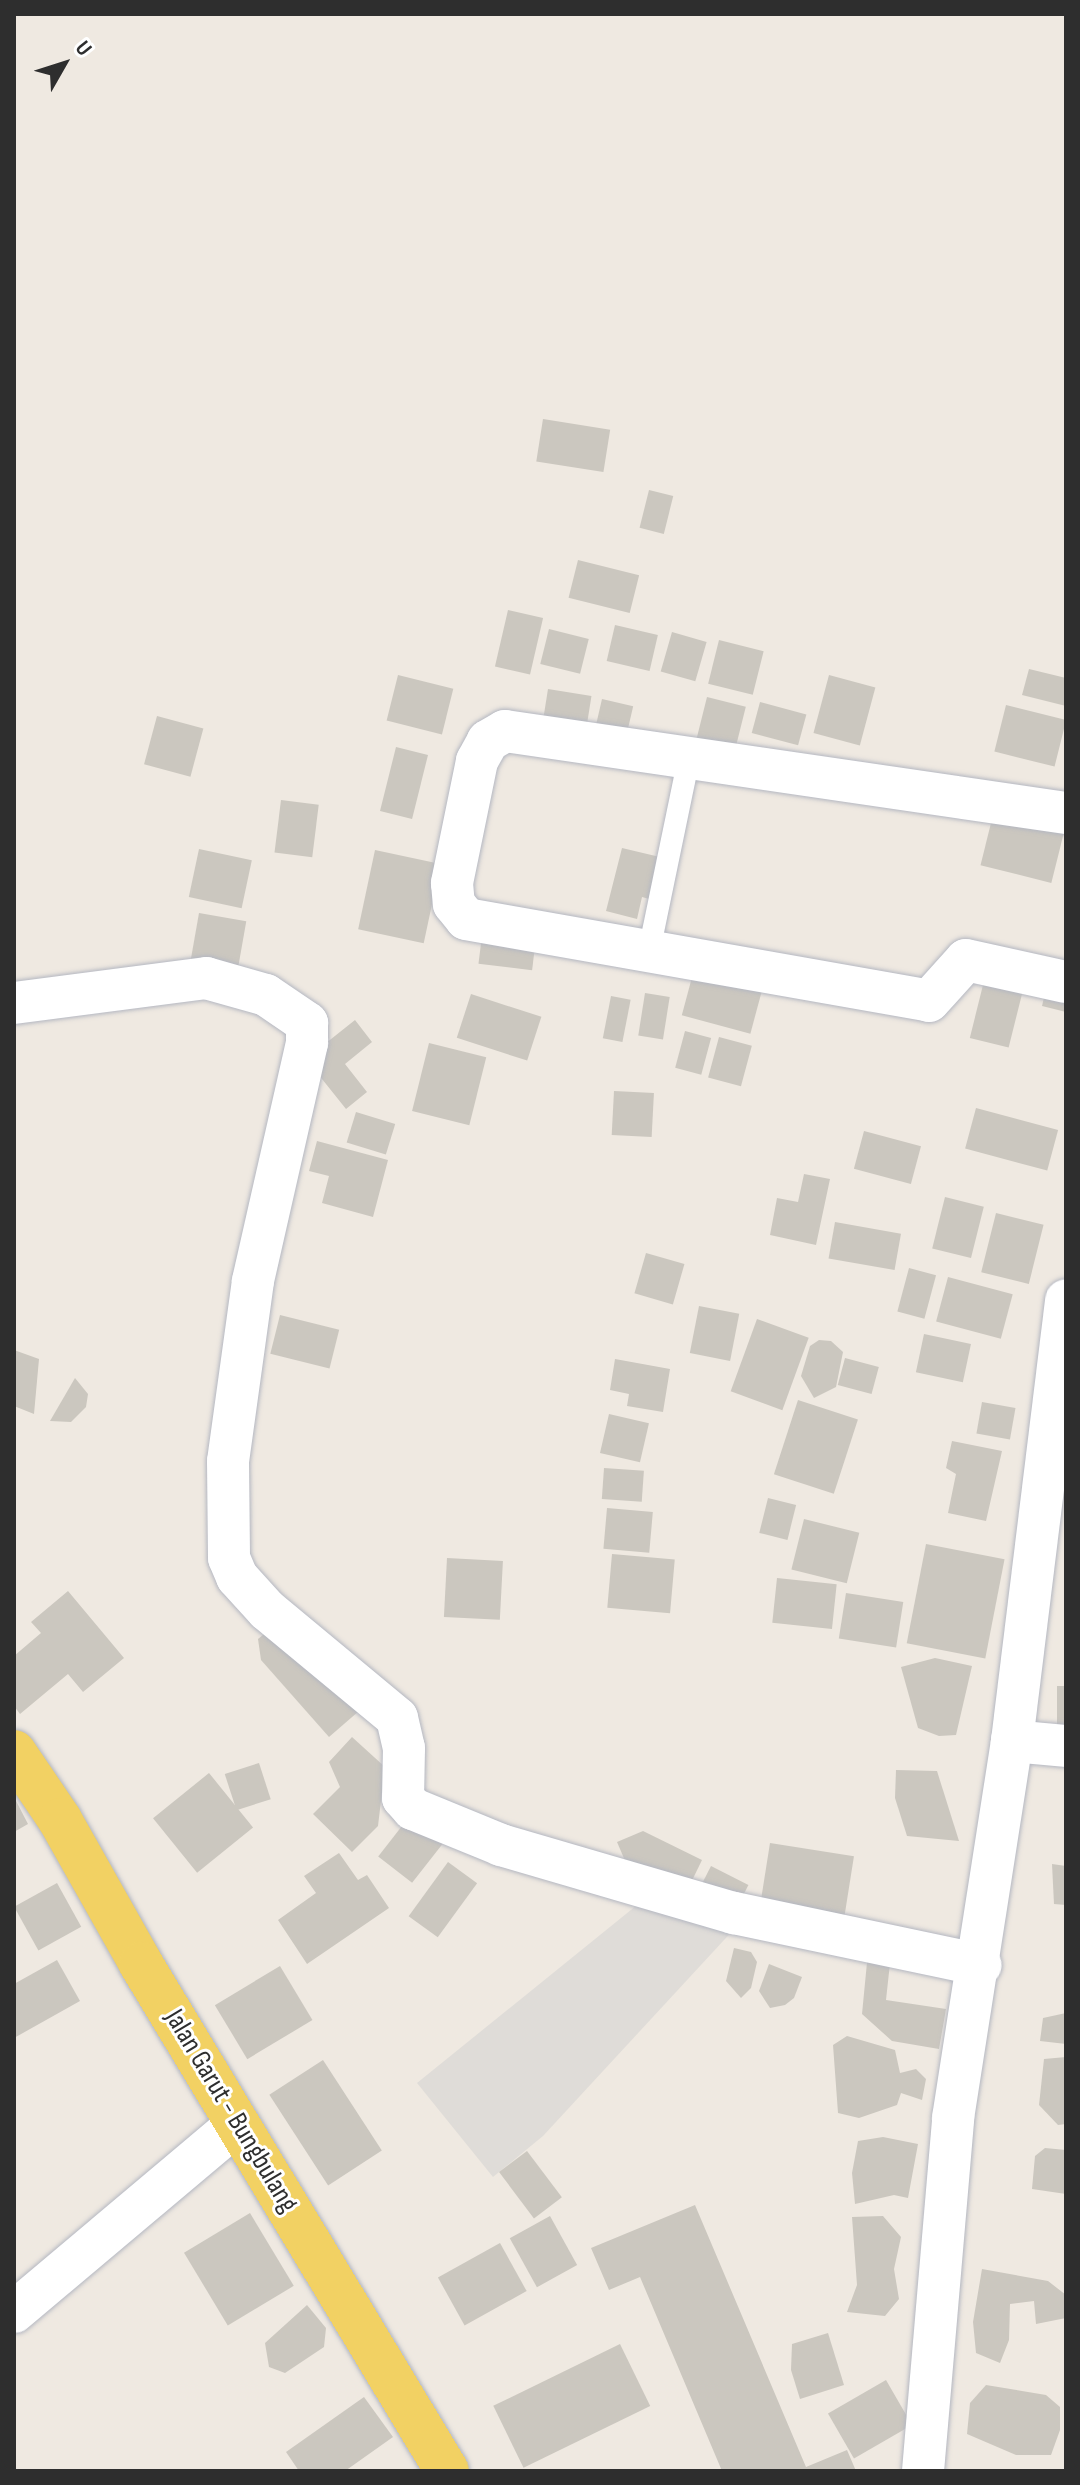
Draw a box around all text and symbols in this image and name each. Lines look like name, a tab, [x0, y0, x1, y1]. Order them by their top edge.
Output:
north arrow	[24, 24, 104, 104]
text: U	[69, 36, 97, 62]
street label: Jalan Garut - Bungbulang	[157, 2003, 305, 2219]

